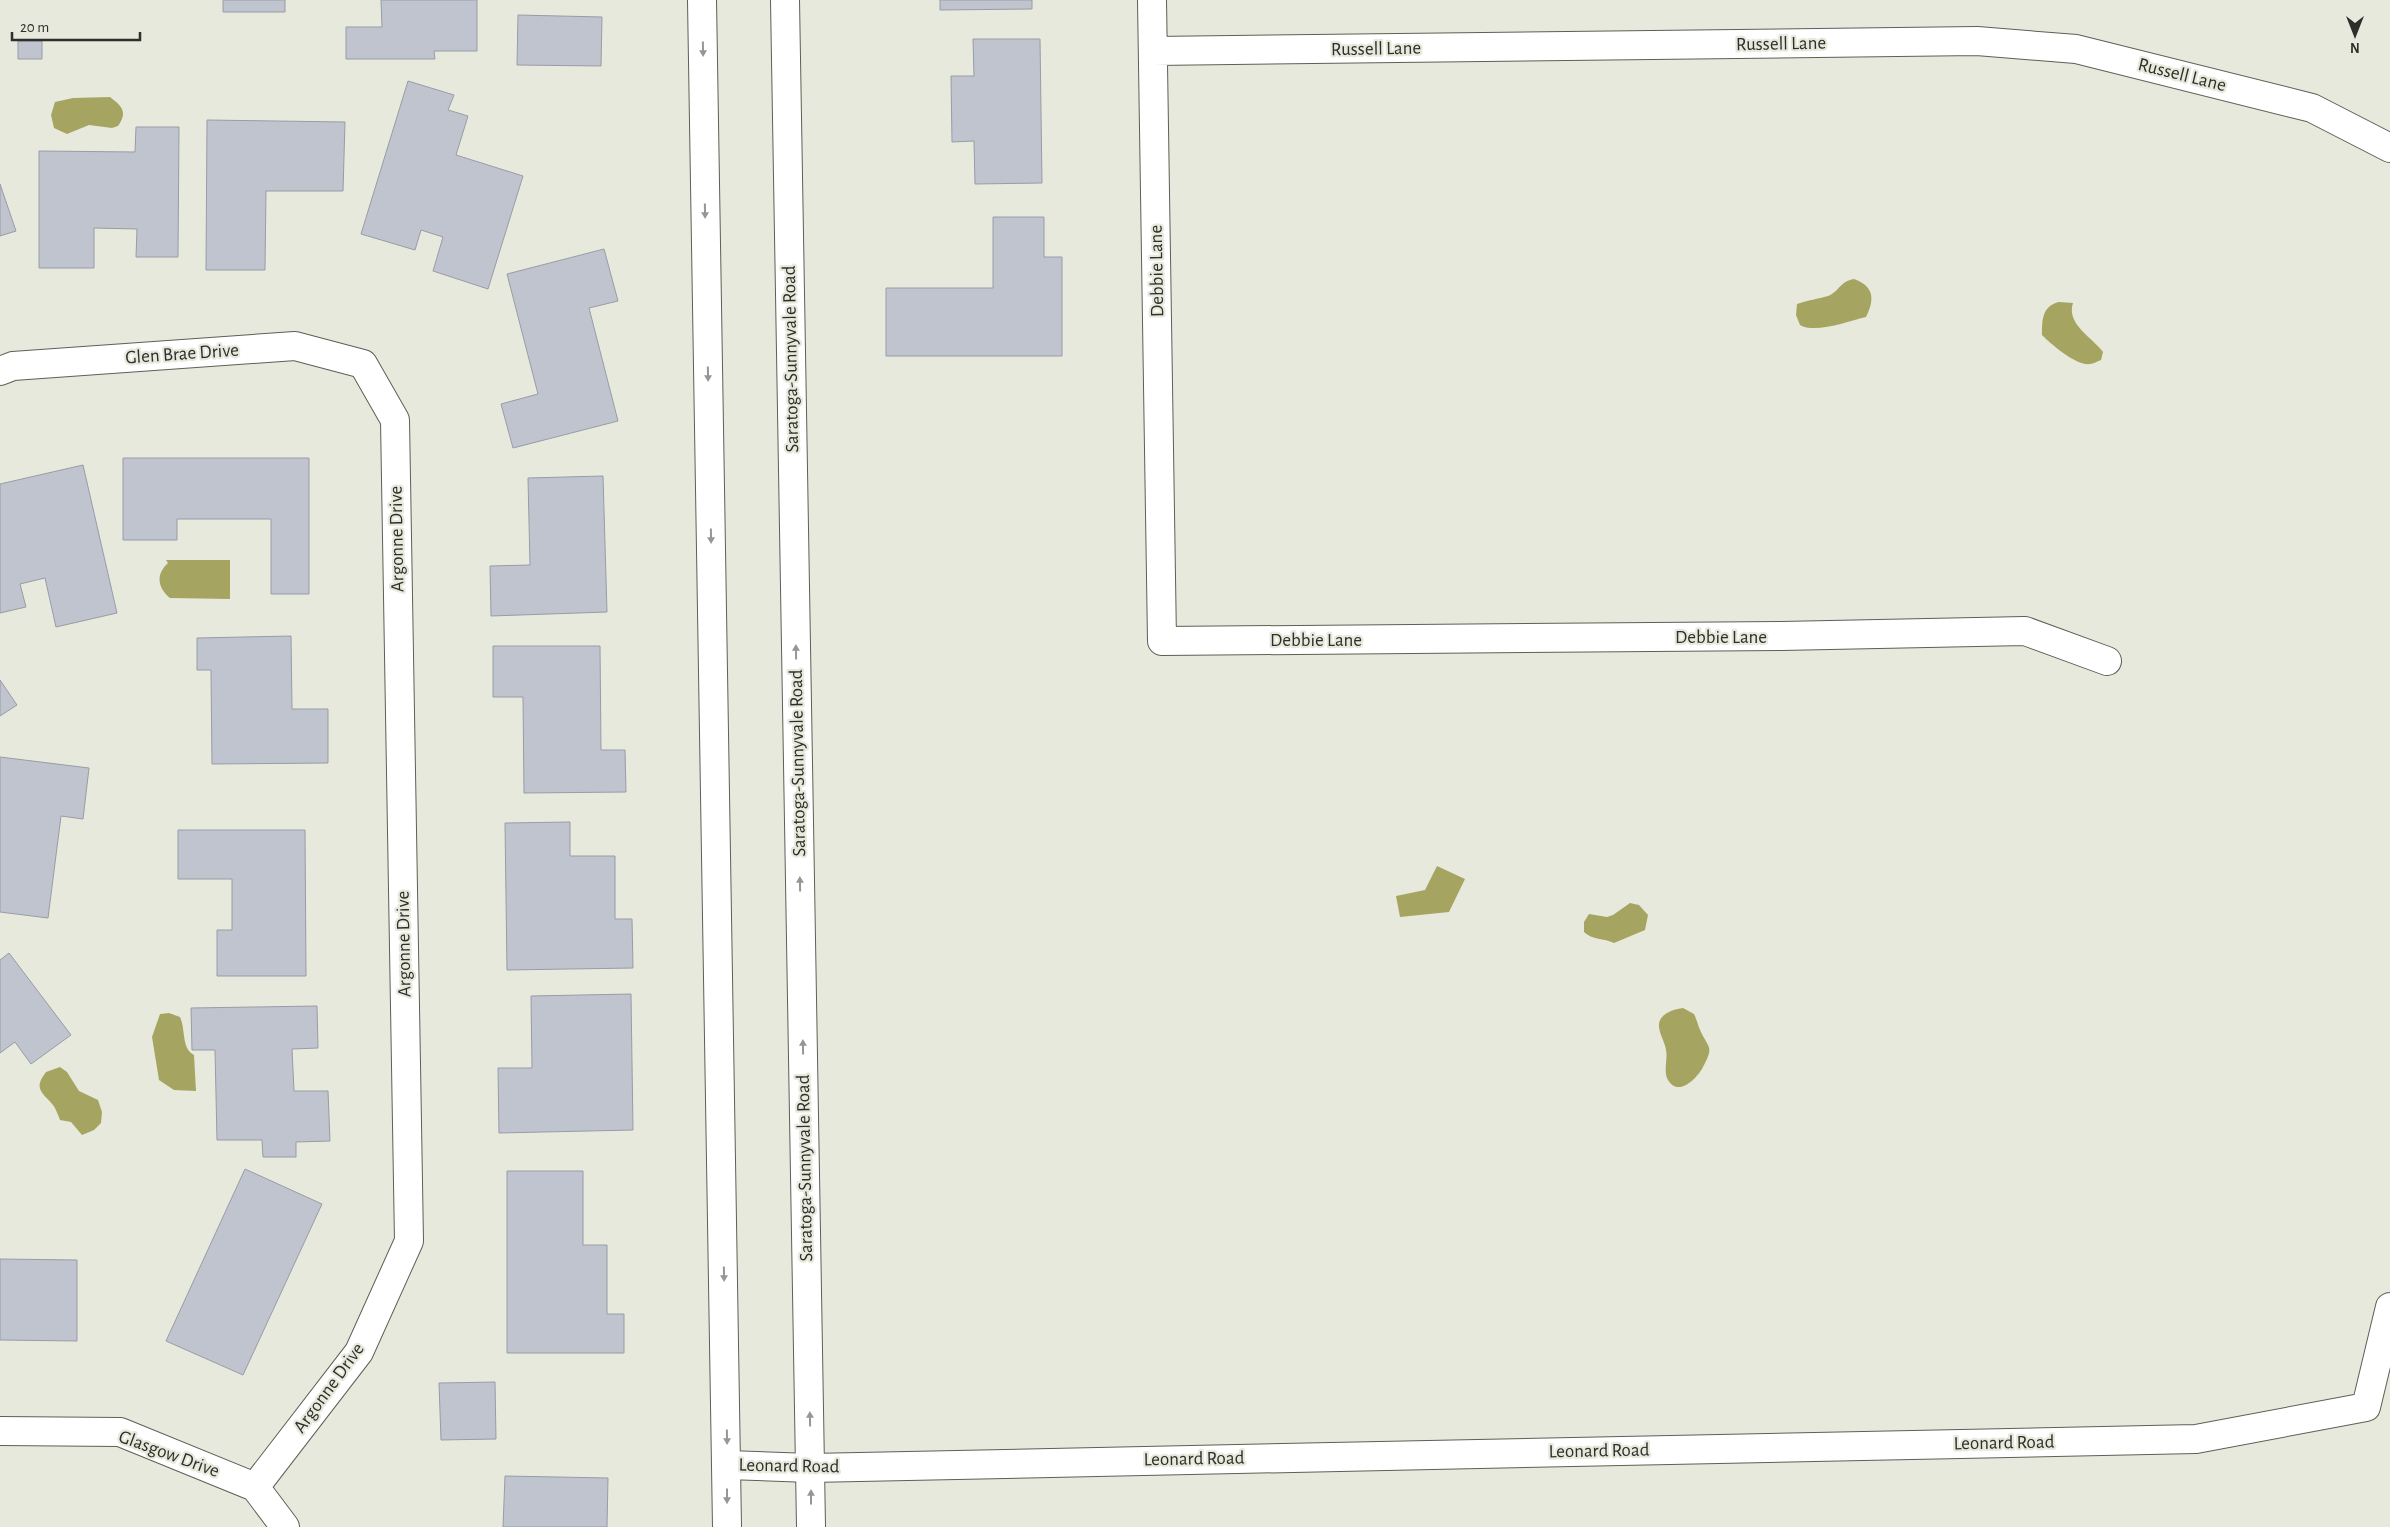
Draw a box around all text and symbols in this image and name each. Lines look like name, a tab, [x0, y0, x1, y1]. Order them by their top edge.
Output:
scale bar	[12, 10, 140, 42]
north arrow	[2330, 10, 2380, 60]
text: 20 m	[20, 20, 49, 35]
street label: Russell Lane	[1736, 34, 1826, 54]
street label: Russell Lane	[1331, 39, 1421, 59]
text: N	[2350, 40, 2360, 54]
one-way arrow	[699, 41, 707, 57]
street label: Russell Lane	[2136, 55, 2228, 95]
one-way arrow	[702, 203, 710, 219]
street label: Debbie Lane	[1147, 225, 1167, 317]
street label: Saratoga-Sunnyvale Road	[780, 265, 802, 453]
street label: Glen Brae Drive	[125, 341, 239, 367]
one-way arrow	[704, 366, 712, 382]
street label: Argonne Drive	[387, 486, 407, 592]
one-way arrow	[707, 528, 715, 544]
street label: Debbie Lane	[1675, 628, 1767, 647]
street label: Debbie Lane	[1270, 631, 1362, 650]
one-way arrow	[792, 643, 800, 659]
street label: Saratoga-Sunnyvale Road	[787, 669, 809, 857]
one-way arrow	[796, 876, 804, 892]
street label: Argonne Drive	[394, 891, 414, 997]
one-way arrow	[799, 1038, 807, 1054]
street label: Saratoga-Sunnyvale Road	[794, 1074, 816, 1262]
one-way arrow	[720, 1267, 728, 1283]
street label: Argonne Drive	[290, 1339, 368, 1437]
one-way arrow	[805, 1411, 813, 1427]
street label: Glasgow Drive	[116, 1427, 222, 1481]
one-way arrow	[723, 1429, 731, 1445]
street label: Leonard Road	[1953, 1433, 2055, 1453]
street label: Leonard Road	[1548, 1441, 1650, 1461]
street label: Leonard Road	[1143, 1449, 1245, 1469]
street label: Leonard Road	[738, 1456, 840, 1476]
one-way arrow	[723, 1488, 731, 1504]
one-way arrow	[807, 1489, 815, 1505]

